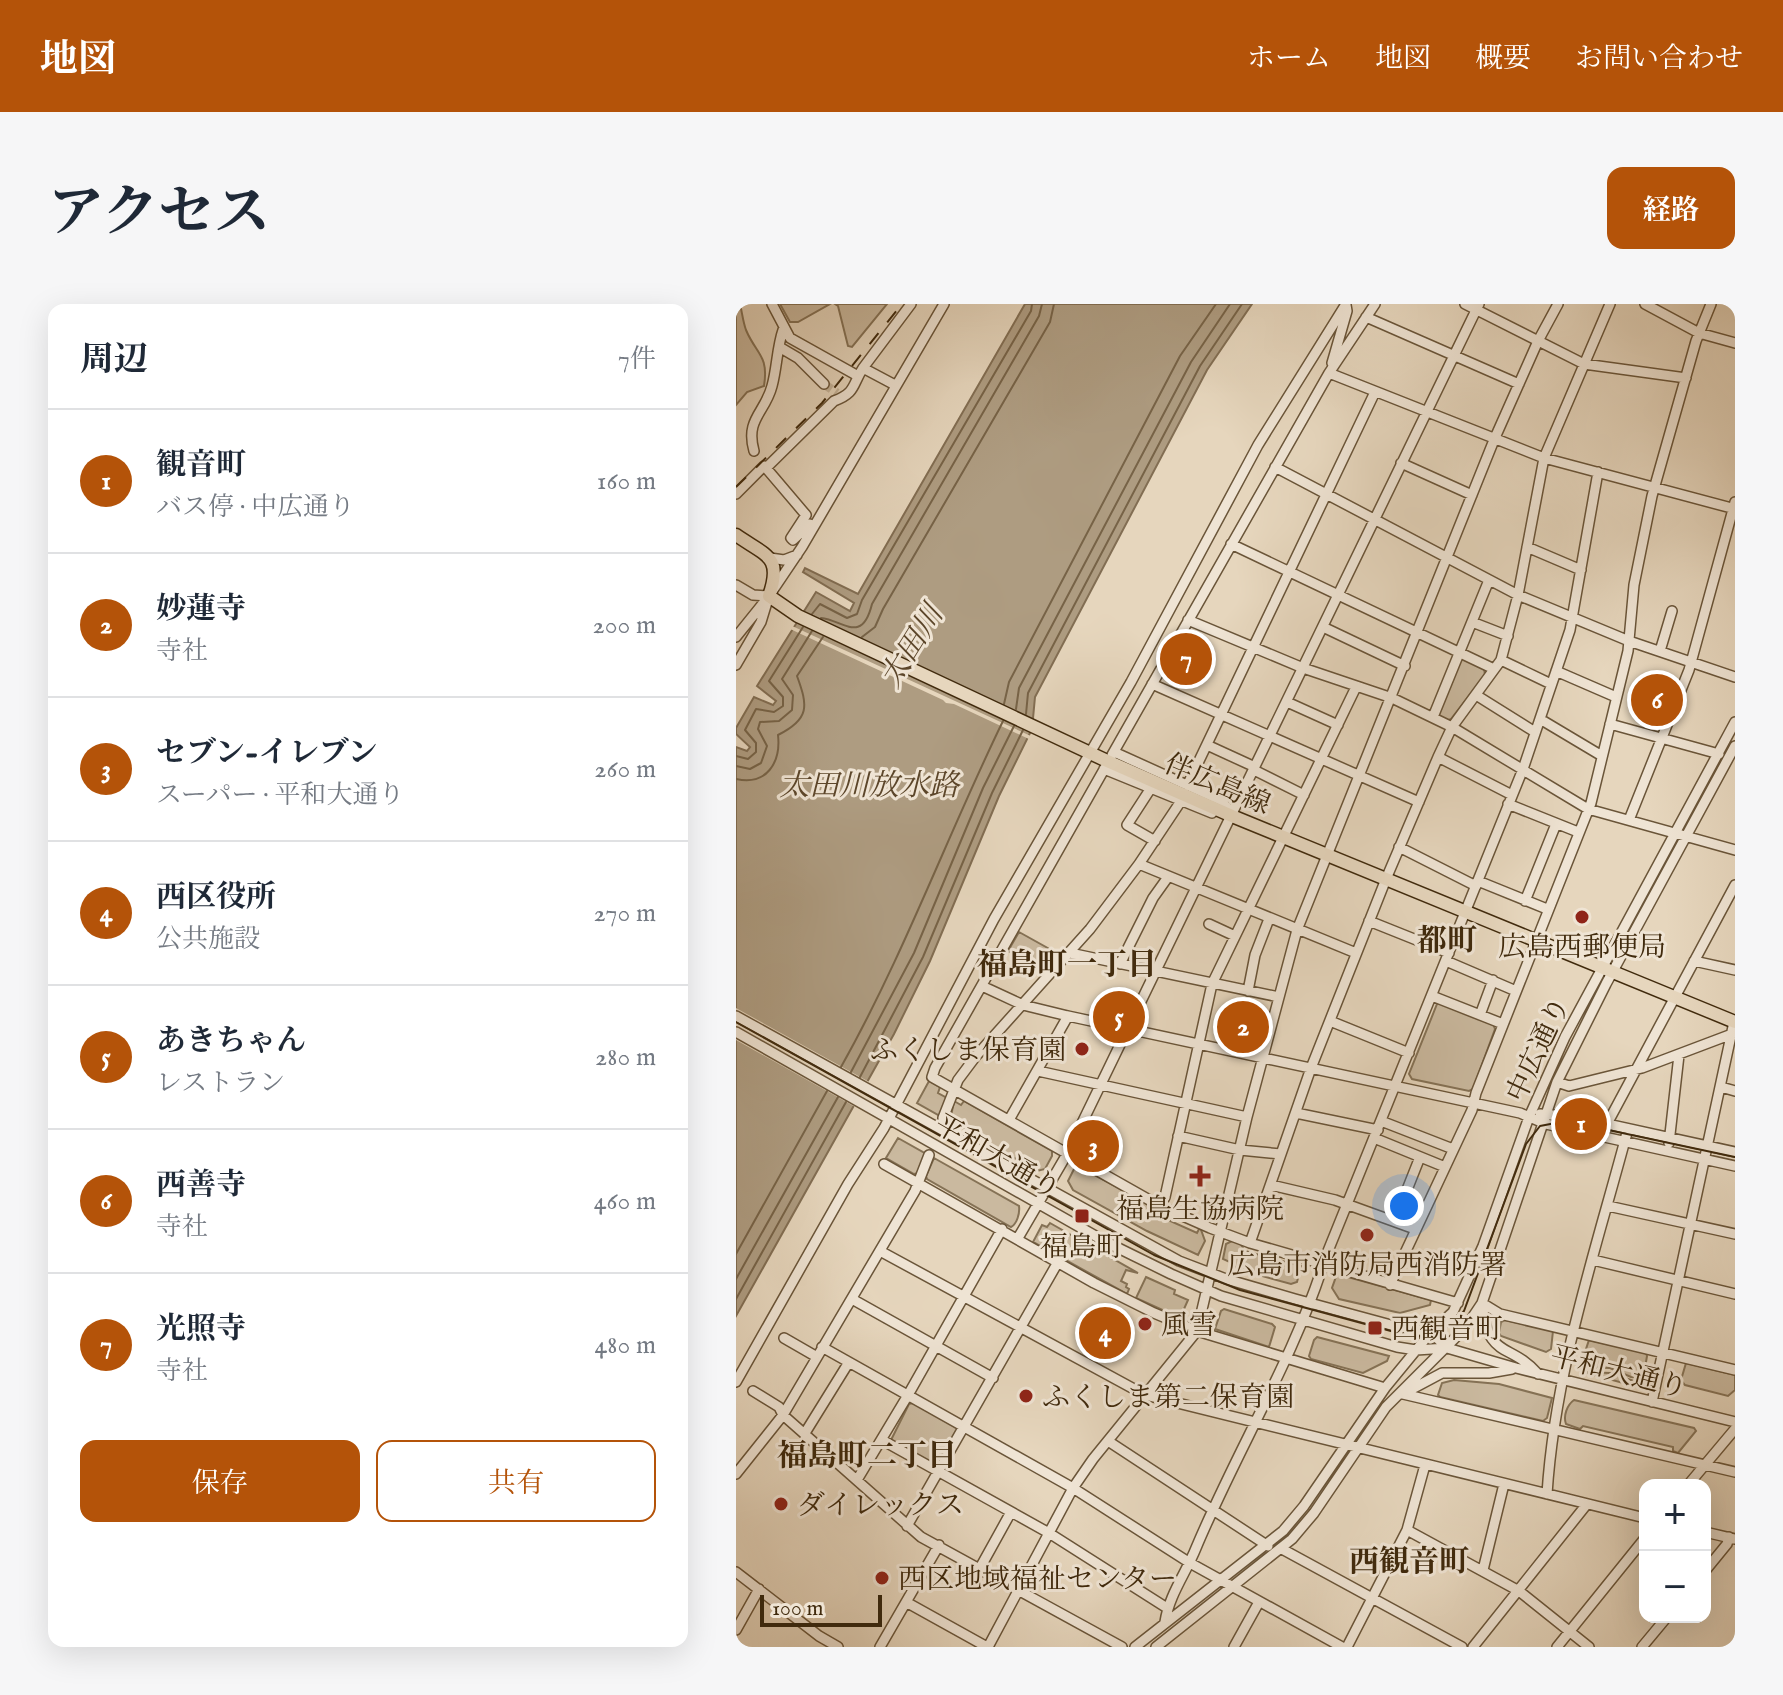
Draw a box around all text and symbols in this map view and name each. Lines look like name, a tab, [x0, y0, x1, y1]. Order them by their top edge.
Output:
text: 地図	[40, 37, 116, 85]
text: ホーム	[1247, 42, 1331, 77]
text: 地図	[1375, 42, 1431, 77]
text: 概要	[1475, 42, 1531, 77]
text: お問い合わせ	[1575, 42, 1743, 77]
button: 経路	[1607, 167, 1735, 249]
text: アクセス	[48, 179, 270, 250]
text: 周辺	[80, 339, 148, 382]
text: 7件	[618, 343, 656, 376]
text: 観音町	[156, 447, 246, 485]
text: 1	[101, 465, 111, 498]
text: 160 m	[597, 465, 656, 498]
text: バス停 · 中広通り	[156, 491, 355, 524]
text: 妙蓮寺	[156, 591, 246, 629]
water label: 太田川	[873, 596, 954, 695]
text: 2	[100, 609, 112, 642]
text: 200 m	[592, 609, 656, 642]
pin: 7	[1160, 629, 1212, 689]
text: 寺社	[156, 635, 208, 668]
pin: 6	[1631, 670, 1683, 730]
text: セブン-イレブン	[156, 735, 378, 773]
street label: 伴広島線	[1159, 747, 1275, 823]
text: 3	[101, 753, 111, 786]
text: 260 m	[594, 753, 656, 786]
water label: 太田川放水路	[779, 768, 961, 806]
text: スーパー · 平和大通り	[156, 779, 405, 812]
text: 西区役所	[156, 879, 276, 917]
text: 4	[100, 897, 112, 930]
text: 270 m	[593, 897, 656, 930]
marker: 広島西郵便局	[1573, 908, 1591, 926]
text: 公共施設	[156, 923, 260, 956]
district label: 都町	[1417, 923, 1477, 961]
place label: 広島西郵便局	[1498, 931, 1666, 966]
district label: 福島町一丁目	[977, 947, 1157, 985]
pin: 5	[1093, 987, 1145, 1047]
street label: 中広通り	[1500, 992, 1579, 1108]
pin: 2	[1217, 997, 1269, 1057]
text: あきちゃん	[156, 1023, 306, 1061]
place label: ふくしま保育園	[870, 1034, 1066, 1069]
marker: ふくしま保育園	[1073, 1040, 1091, 1058]
text: 5	[101, 1041, 111, 1074]
text: 280 m	[595, 1041, 656, 1074]
text: レストラン	[156, 1067, 285, 1100]
pin: 1	[1555, 1094, 1607, 1154]
street label: 平和大通り	[927, 1108, 1066, 1208]
pin: 3	[1067, 1116, 1119, 1176]
marker: 福島生協病院	[1189, 1165, 1211, 1187]
text: 西善寺	[156, 1167, 246, 1205]
text: 6	[101, 1185, 111, 1218]
text: 460 m	[594, 1185, 656, 1218]
your location	[1384, 1186, 1424, 1226]
place label: 福島生協病院	[1116, 1193, 1284, 1228]
marker: 福島町	[1073, 1207, 1091, 1225]
text: 寺社	[156, 1211, 208, 1244]
marker: 広島市消防局西消防署	[1358, 1226, 1376, 1244]
place label: 福島町	[1040, 1231, 1124, 1266]
place label: 広島市消防局西消防署	[1227, 1249, 1507, 1284]
pin: 4	[1079, 1303, 1131, 1363]
place label: 風雪	[1161, 1309, 1217, 1344]
text: 光照寺	[156, 1311, 246, 1349]
place label: 西観音町	[1391, 1313, 1503, 1348]
marker: 風雪	[1136, 1315, 1154, 1333]
marker: 西観音町	[1366, 1319, 1384, 1337]
text: 7	[100, 1329, 112, 1362]
text: 480 m	[595, 1329, 656, 1362]
street label: 平和大通り	[1546, 1340, 1691, 1407]
text: 寺社	[156, 1355, 208, 1388]
place label: ふくしま第二保育園	[1042, 1381, 1294, 1416]
marker: ふくしま第二保育園	[1017, 1387, 1035, 1405]
district label: 福島町二丁目	[777, 1438, 957, 1476]
button: 保存	[80, 1440, 360, 1522]
button: 共有	[376, 1440, 656, 1522]
map controls	[1639, 1479, 1711, 1623]
button: +	[1639, 1479, 1711, 1551]
place label: ダイレックス	[797, 1489, 964, 1524]
marker: ダイレックス	[772, 1495, 790, 1513]
district label: 西観音町	[1349, 1544, 1469, 1582]
button: −	[1639, 1551, 1711, 1623]
place label: 西区地域福祉センター	[898, 1563, 1177, 1598]
marker: 西区地域福祉センター	[873, 1569, 891, 1587]
scale bar	[760, 1591, 882, 1627]
text: 100 m	[772, 1595, 824, 1623]

